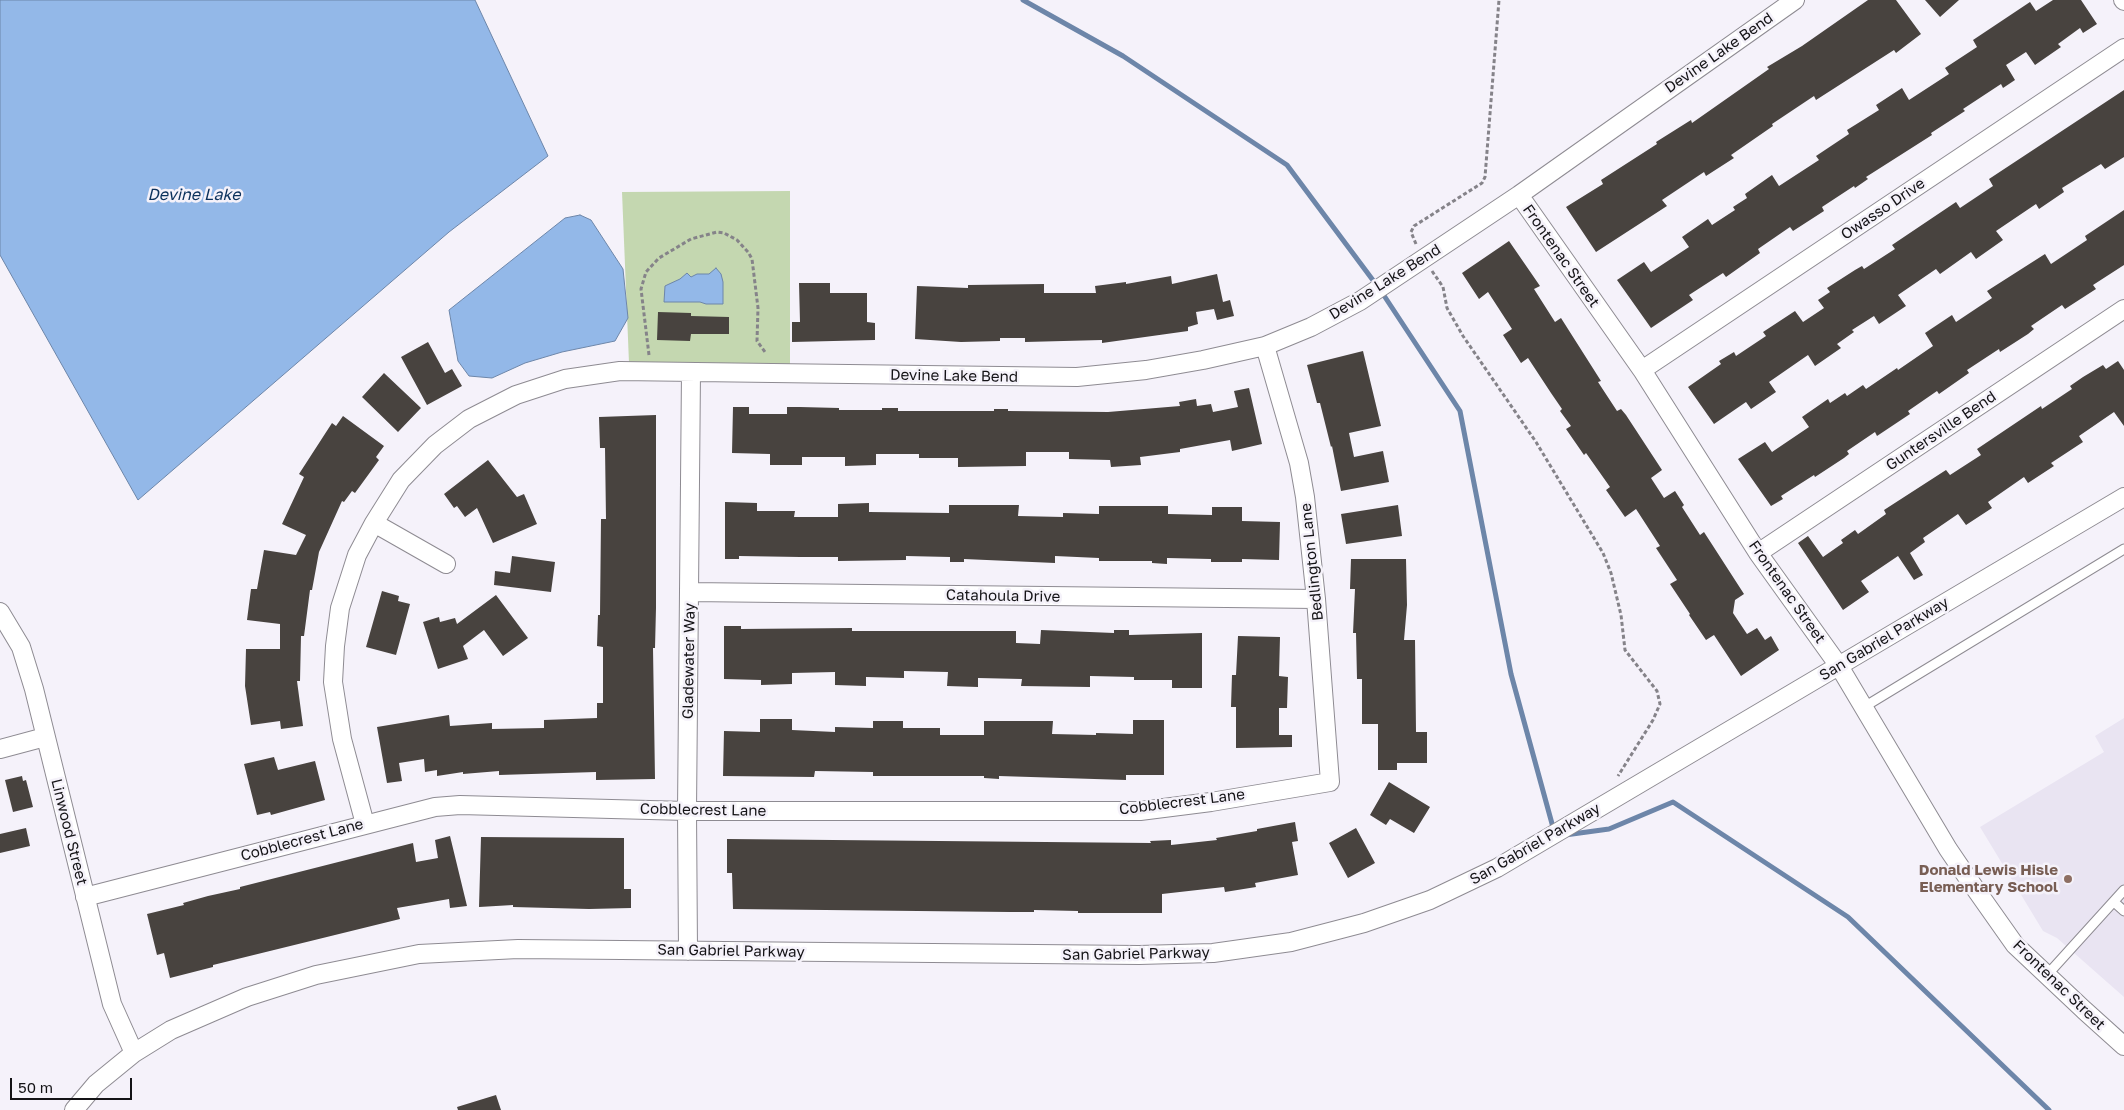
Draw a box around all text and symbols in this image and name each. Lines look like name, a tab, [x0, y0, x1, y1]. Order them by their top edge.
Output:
street label: Devine Lake Bend	[1661, 9, 1777, 97]
street label: Owasso Drive	[1838, 174, 1928, 244]
water label: Devine Lake	[148, 185, 240, 205]
street label: Frontenac Street	[1519, 201, 1603, 311]
street label: Devine Lake Bend	[1326, 240, 1444, 324]
street label: Devine Lake Bend	[890, 366, 1018, 386]
street label: Guntersville Bend	[1883, 388, 1999, 474]
street label: Bedlington Lane	[1297, 502, 1327, 622]
street label: Frontenac Street	[1745, 537, 1829, 647]
street label: Catahoula Drive	[946, 586, 1060, 606]
street label: San Gabriel Parkway	[1816, 593, 1952, 685]
street label: Gladewater Way	[679, 603, 699, 719]
street label: Linwood Street	[47, 777, 91, 887]
street label: Cobblecrest Lane	[1118, 785, 1246, 819]
street label: San Gabriel Parkway	[1467, 799, 1603, 889]
street label: Cobblecrest Lane	[640, 800, 766, 820]
street label: Cobblecrest Lane	[239, 815, 365, 865]
place label: Donald Lewis Hisle Elementary School	[1919, 861, 2058, 896]
marker: Donald Lewis Hisle Elementary School	[2062, 873, 2074, 885]
street label: Frontenac Street	[2009, 936, 2109, 1034]
street label: San Gabriel Parkway	[657, 941, 805, 961]
street label: San Gabriel Parkway	[1062, 944, 1210, 964]
scale bar	[12, 1068, 135, 1100]
text: 50 m	[18, 1078, 53, 1096]

